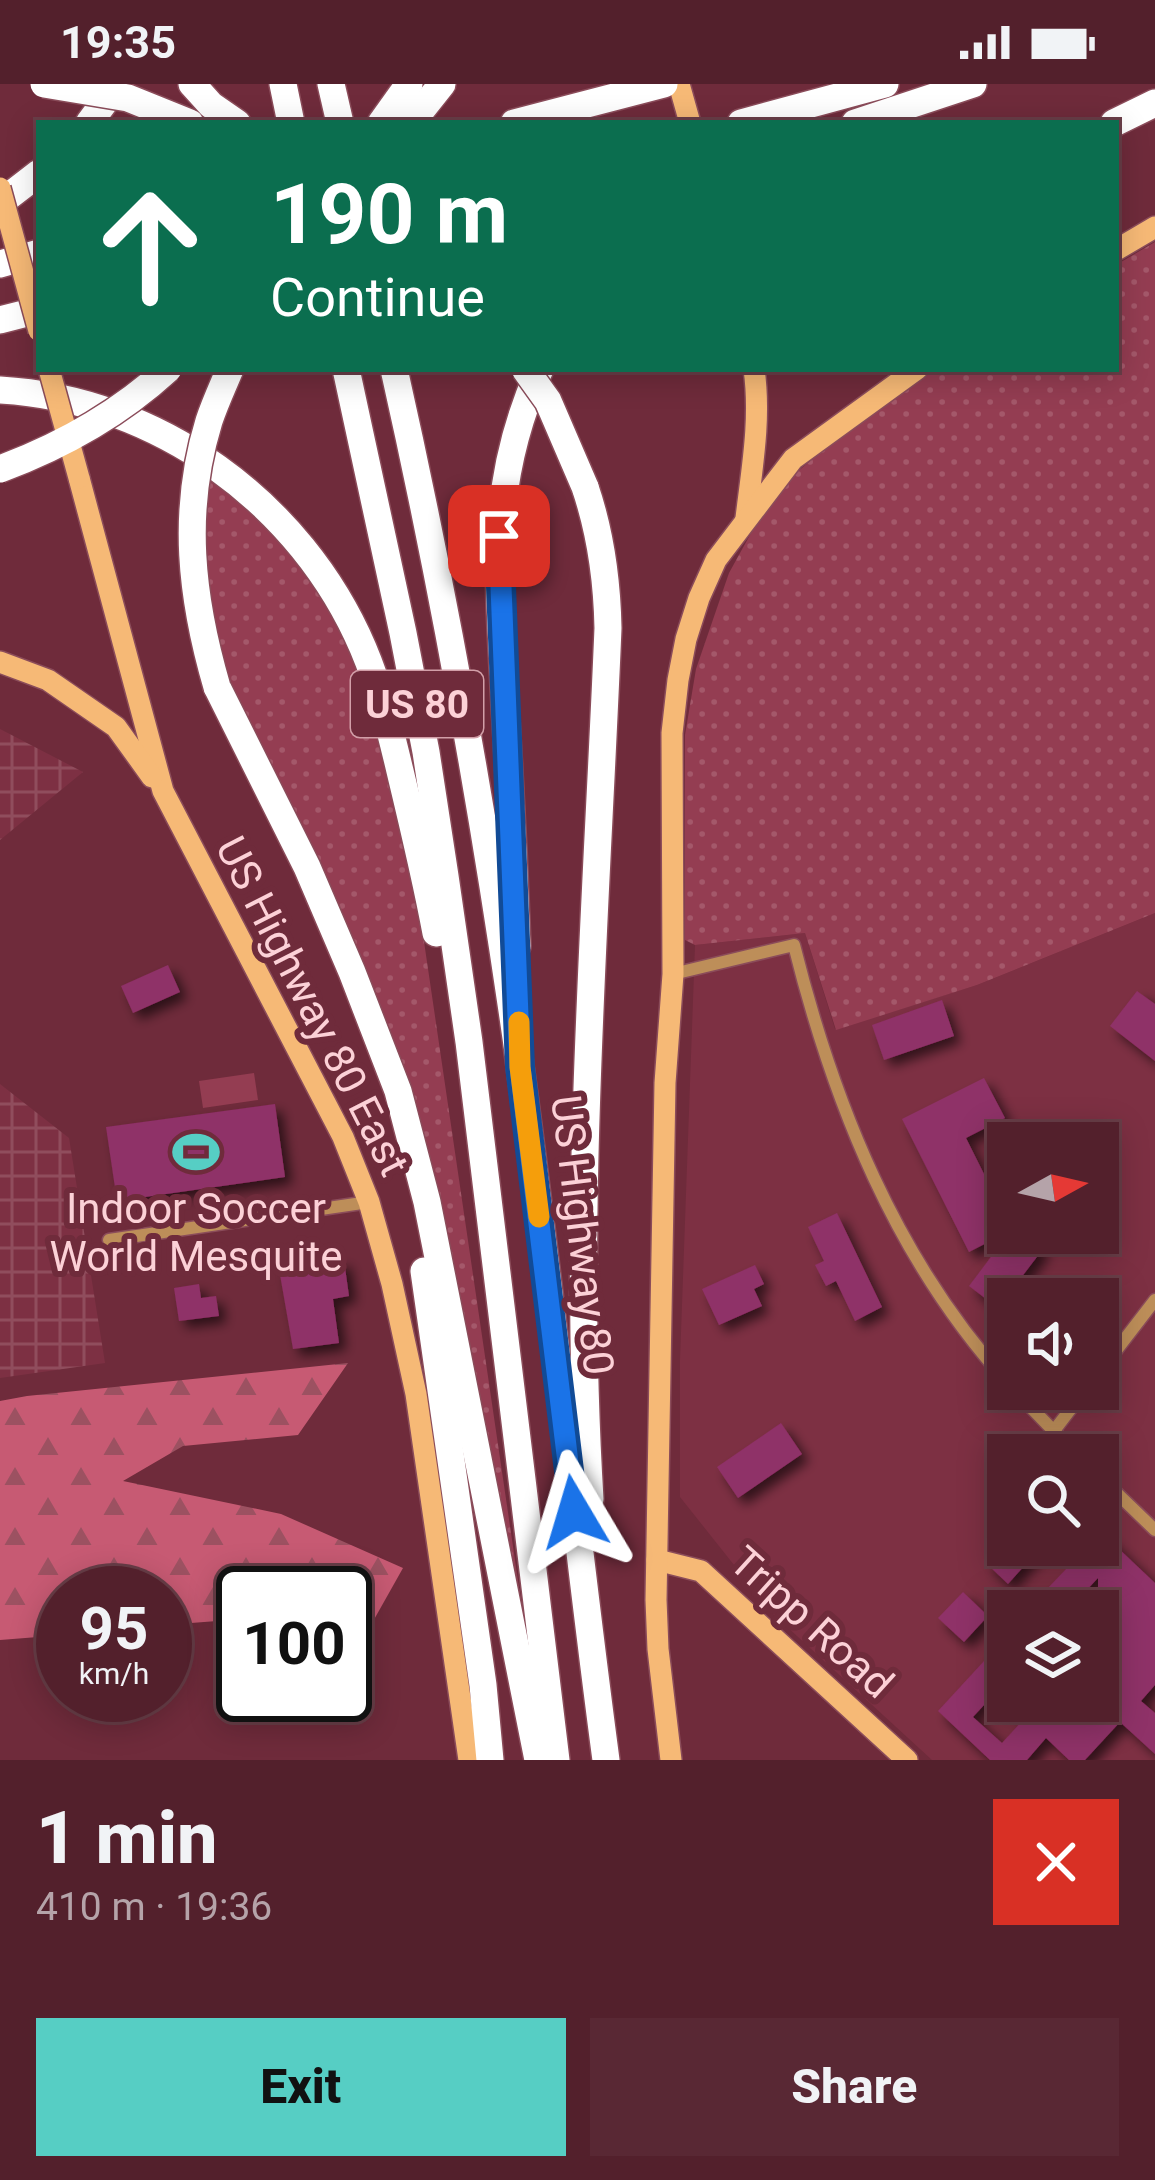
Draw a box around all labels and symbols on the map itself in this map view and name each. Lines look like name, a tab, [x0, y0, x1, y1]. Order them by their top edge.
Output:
pin	[448, 485, 550, 587]
road number: US 80	[351, 671, 483, 737]
street label: US Highway 80 East	[206, 829, 419, 1184]
street label: US Highway 80	[541, 1093, 624, 1378]
north arrow	[987, 1122, 1119, 1254]
sports icon: Indoor Soccer World Mesquite	[171, 1127, 221, 1177]
place label: Indoor Soccer World Mesquite	[50, 1184, 343, 1281]
position arrow	[511, 1449, 637, 1575]
street label: Tripp Road	[720, 1537, 903, 1708]
speed limit sign: 100	[216, 1566, 372, 1722]

